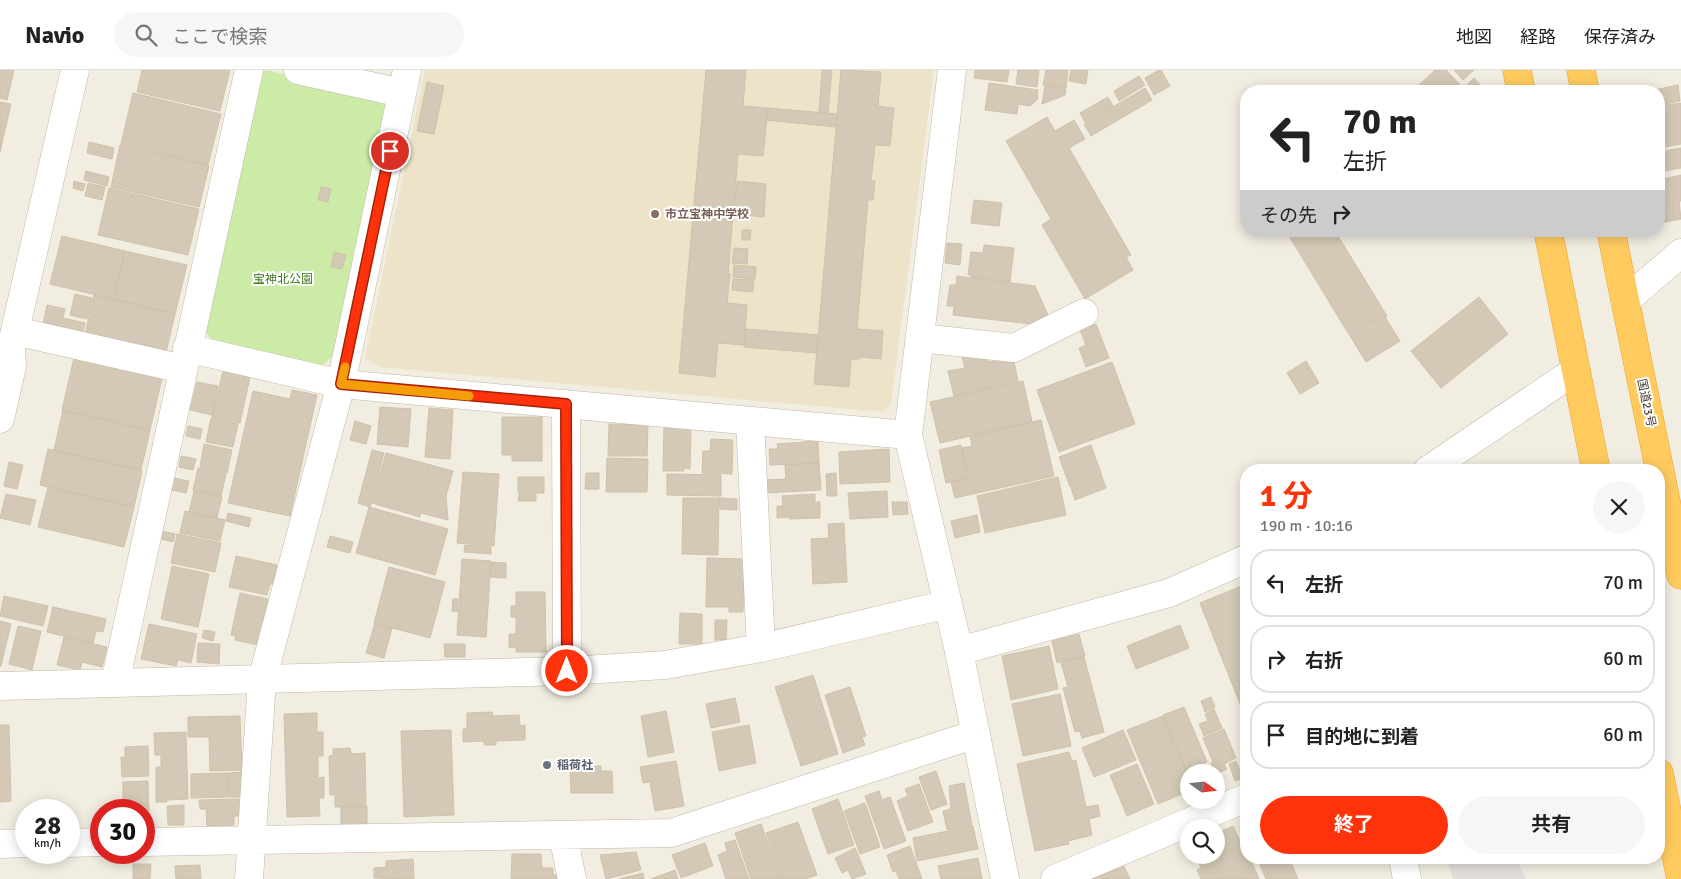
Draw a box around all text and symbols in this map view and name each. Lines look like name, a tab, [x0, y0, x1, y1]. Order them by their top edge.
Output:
search box	[114, 12, 464, 57]
text: Navio	[25, 20, 84, 50]
icon: search	[132, 21, 160, 49]
text: ここで検索	[172, 25, 267, 49]
text: 地図	[1456, 26, 1492, 48]
text: 経路	[1520, 26, 1556, 48]
text: 保存済み	[1584, 26, 1656, 48]
text: 70 m	[1343, 100, 1417, 143]
icon: left	[1260, 105, 1325, 170]
pin	[369, 130, 411, 172]
icon: arrive	[376, 137, 404, 165]
text: 左折	[1343, 148, 1387, 175]
icon: right	[1327, 200, 1355, 228]
text: その先	[1260, 204, 1317, 228]
place label: 市立宝神中学校	[665, 207, 749, 222]
marker: 市立宝神中学校	[649, 208, 661, 220]
park label: 宝神北公園	[253, 272, 313, 287]
street label: 国道23号	[1634, 377, 1658, 429]
text: 1 分	[1260, 478, 1313, 515]
button: close	[1593, 481, 1645, 533]
text: 190 m · 10:16	[1260, 516, 1353, 536]
icon: left	[1262, 569, 1290, 597]
text: 70 m	[1603, 571, 1643, 595]
text: 左折	[1305, 573, 1343, 597]
position arrow	[540, 644, 592, 696]
icon: right	[1262, 645, 1290, 673]
text: 60 m	[1603, 647, 1643, 671]
text: 右折	[1305, 649, 1343, 673]
icon: arrive	[1262, 721, 1290, 749]
text: 60 m	[1603, 723, 1643, 747]
text: 目的地に到着	[1305, 725, 1419, 749]
place label: 稲荷社	[557, 758, 593, 773]
marker: 稲荷社	[541, 759, 553, 771]
north arrow	[1180, 764, 1225, 809]
map controls	[1180, 764, 1225, 864]
button: 終了	[1260, 796, 1448, 854]
button: 共有	[1458, 796, 1645, 854]
speed limit sign: 30	[90, 799, 155, 864]
text: 28	[34, 810, 61, 841]
button: search	[1180, 819, 1225, 864]
text: km/h	[34, 836, 61, 851]

